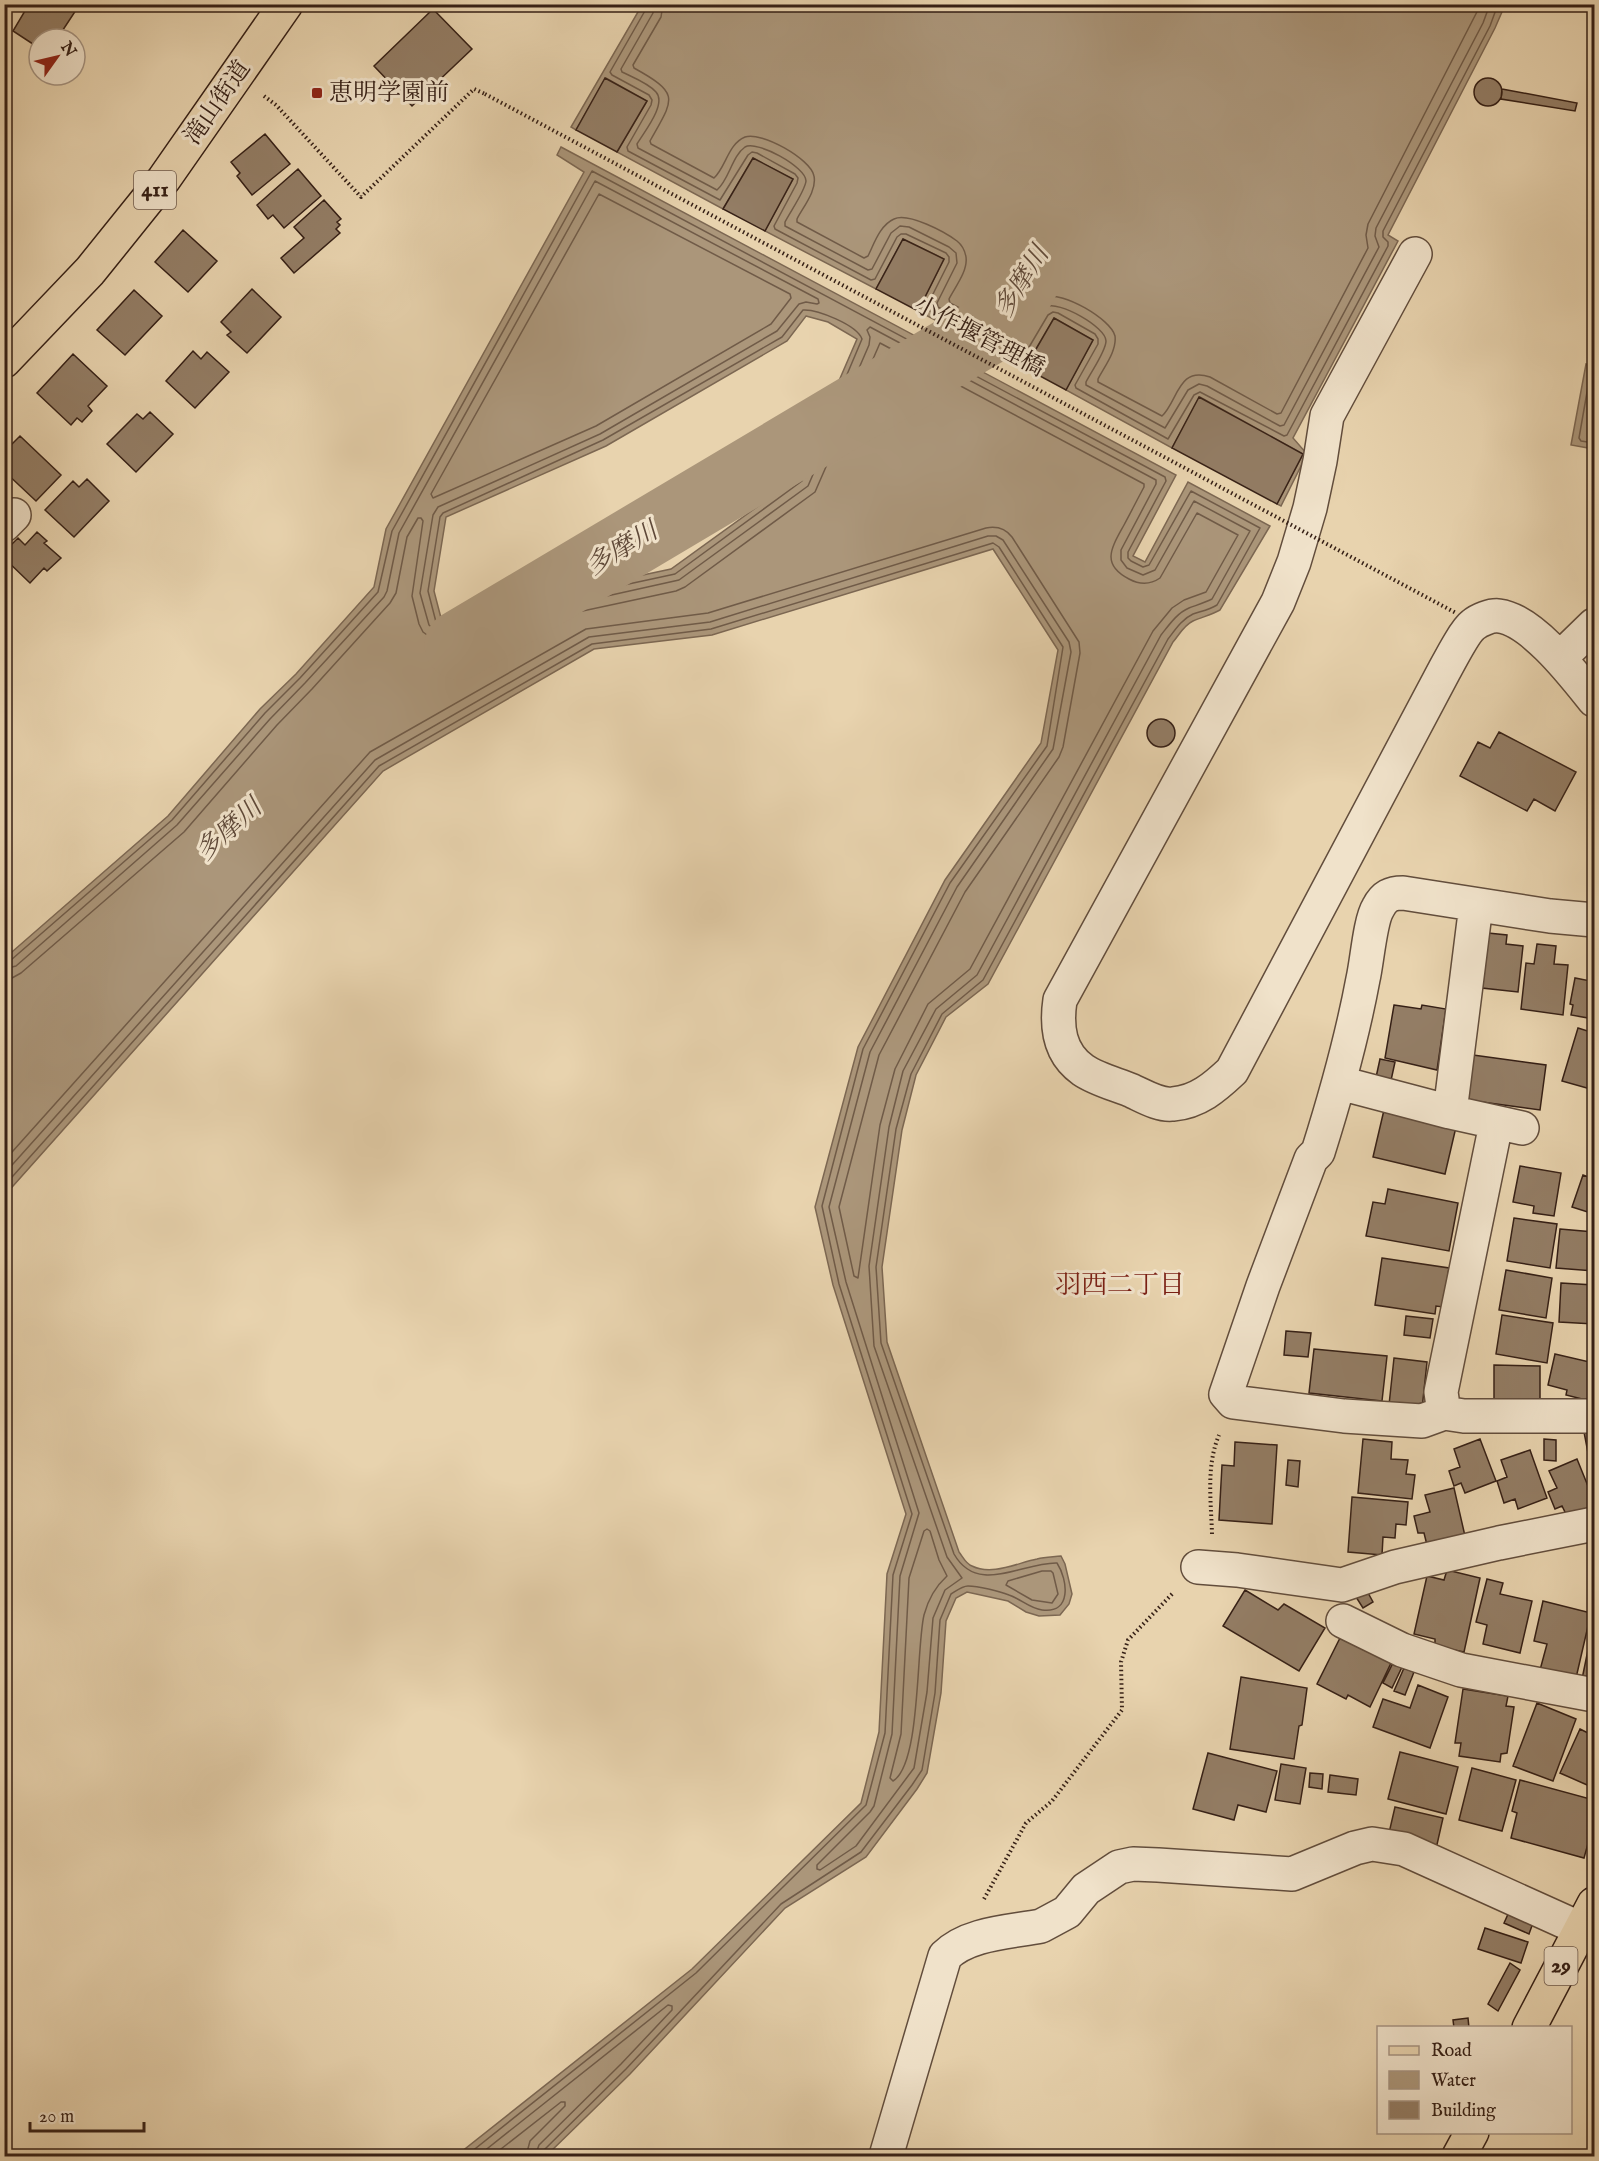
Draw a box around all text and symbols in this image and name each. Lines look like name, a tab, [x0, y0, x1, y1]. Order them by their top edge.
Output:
north arrow	[27, 27, 87, 87]
text: N	[55, 38, 80, 61]
street label: 滝山街道	[178, 55, 258, 151]
place label: 恵明学園前	[329, 78, 449, 109]
marker: 恵明学園前	[310, 86, 324, 100]
road number: 411	[134, 171, 176, 209]
water label: 多摩川	[987, 238, 1058, 324]
street label: 小作堰管理橋	[908, 290, 1050, 384]
water label: 多摩川	[580, 513, 666, 583]
water label: 多摩川	[189, 790, 271, 868]
district label: 羽西二丁目	[1055, 1269, 1185, 1302]
road number: 29	[1544, 1947, 1578, 1985]
legend	[1377, 2026, 1572, 2134]
text: Road	[1431, 2040, 1472, 2063]
text: Water	[1431, 2070, 1476, 2093]
scale bar	[30, 2095, 144, 2133]
text: Building	[1431, 2100, 1496, 2123]
text: 20 m	[39, 2106, 74, 2129]

